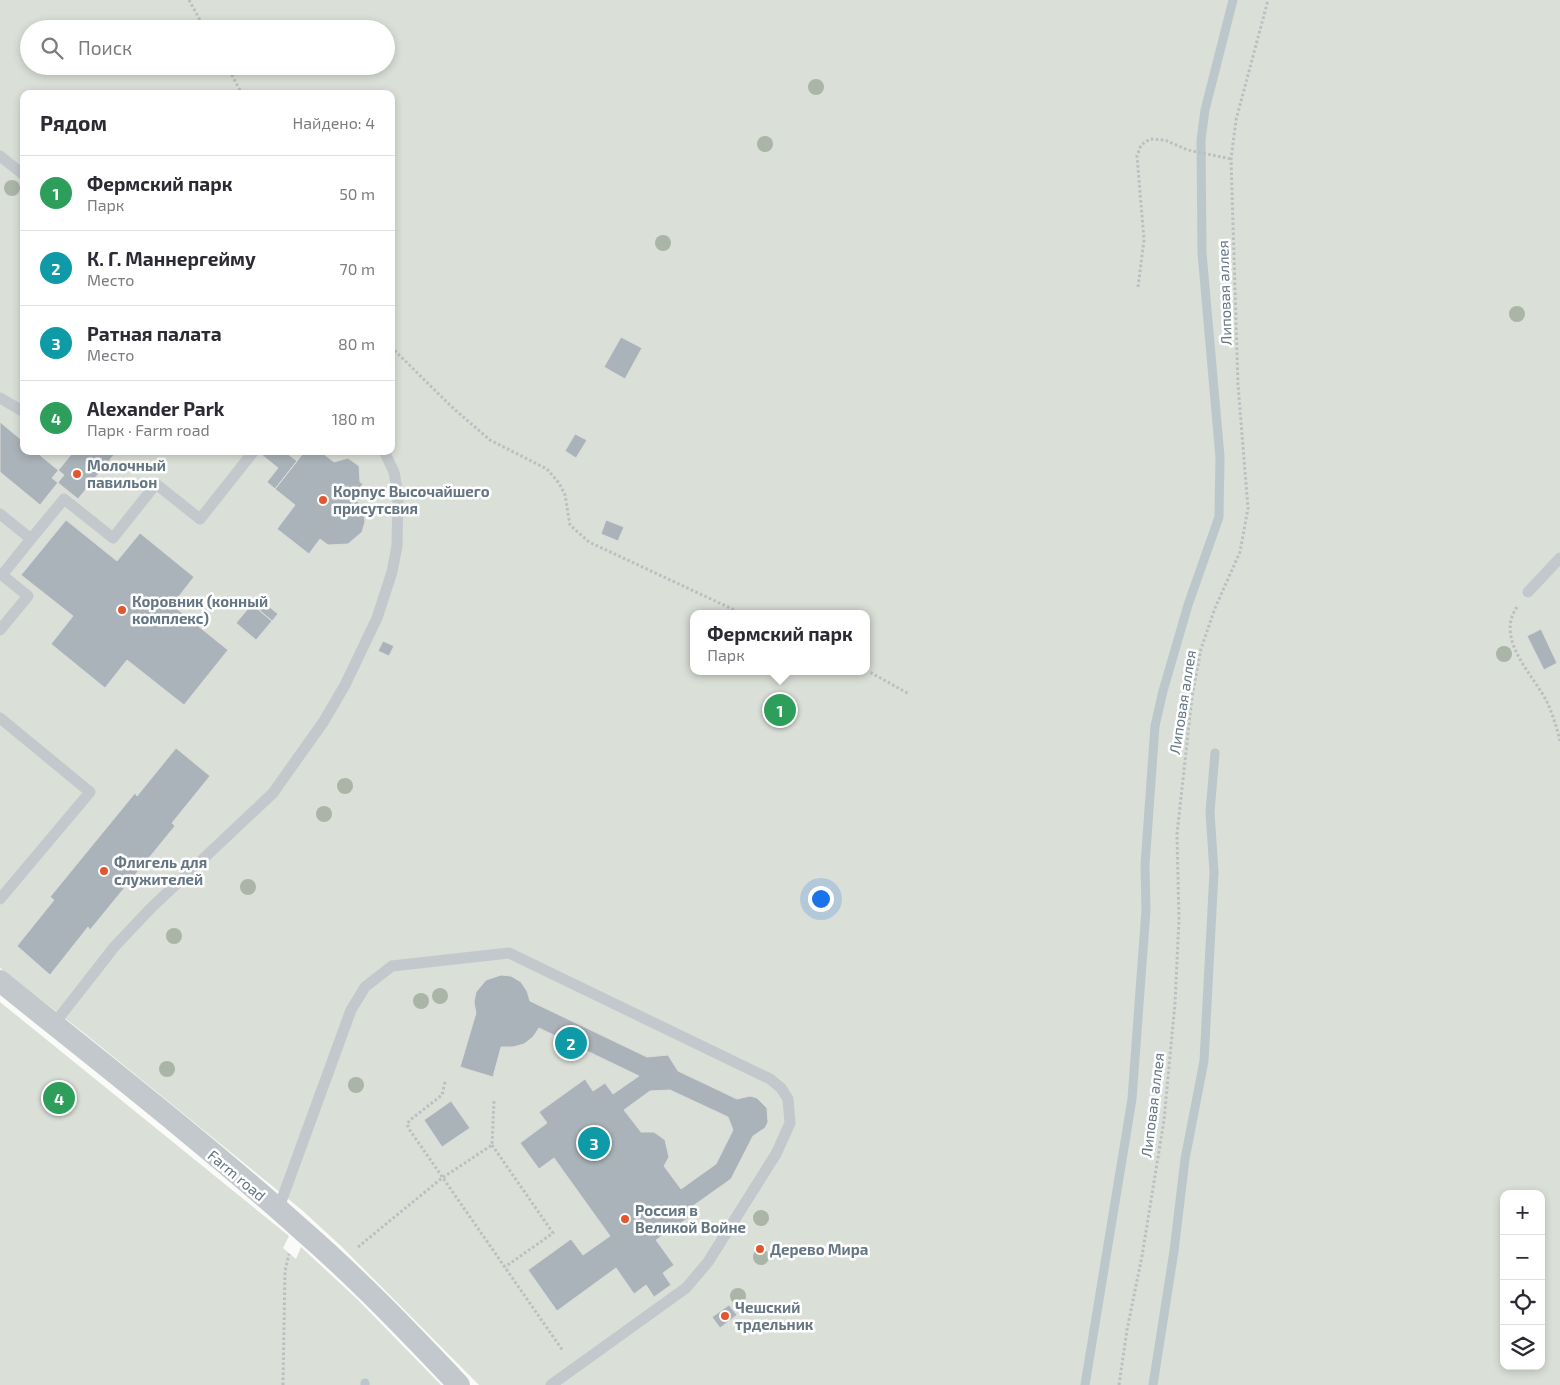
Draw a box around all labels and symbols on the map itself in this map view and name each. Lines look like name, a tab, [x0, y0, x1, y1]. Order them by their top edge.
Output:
street label: Липовая аллея	[1213, 240, 1235, 346]
place label: Молочный павильон	[87, 456, 166, 491]
marker: Молочный павильон	[71, 468, 83, 480]
place label: Корпус Высочайшего присутсвия	[333, 482, 490, 517]
marker: Корпус Высочайшего присутсвия	[317, 494, 329, 506]
place label: Коровник (конный комплекс)	[132, 592, 268, 627]
marker: Коровник (конный комплекс)	[116, 604, 128, 616]
street label: Липовая аллея	[1165, 649, 1199, 755]
pin: 1	[764, 691, 796, 729]
place label: Флигель для служителей	[114, 853, 207, 888]
marker: Флигель для служителей	[98, 865, 110, 877]
your location	[808, 886, 834, 912]
pin: 2	[555, 1024, 587, 1062]
street label: Липовая аллея	[1137, 1052, 1167, 1158]
pin: 4	[43, 1079, 75, 1117]
pin: 3	[578, 1124, 610, 1162]
street label: Farm road	[205, 1146, 269, 1204]
place label: Россия в Великой Войне	[635, 1201, 746, 1236]
marker: Россия в Великой Войне	[619, 1213, 631, 1225]
place label: Дерево Мира	[770, 1240, 868, 1258]
marker: Дерево Мира	[754, 1243, 766, 1255]
place label: Чешский трдельник	[735, 1298, 814, 1333]
marker: Чешский трдельник	[719, 1310, 731, 1322]

